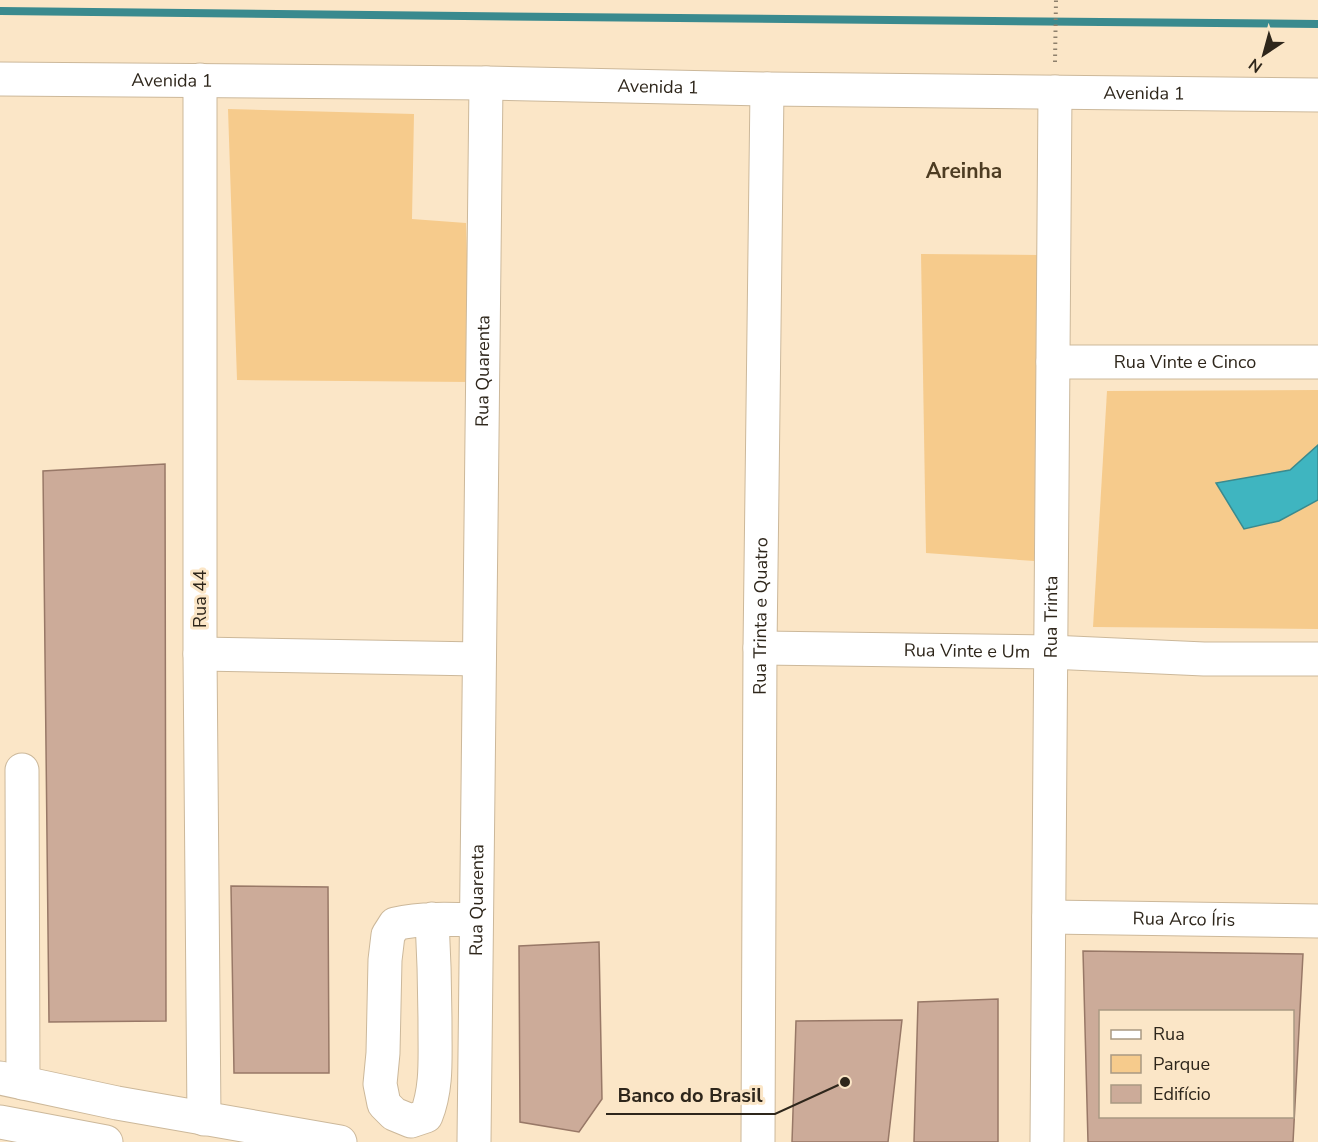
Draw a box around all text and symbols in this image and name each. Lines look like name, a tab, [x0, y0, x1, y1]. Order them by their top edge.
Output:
north arrow	[1234, 24, 1294, 84]
text: N	[1244, 53, 1267, 78]
street label: Avenida 1	[131, 68, 213, 93]
street label: Avenida 1	[617, 74, 699, 100]
street label: Avenida 1	[1103, 81, 1185, 106]
district label: Areinha	[926, 157, 1002, 185]
street label: Rua Quarenta	[470, 315, 495, 427]
street label: Rua Vinte e Cinco	[1114, 350, 1256, 374]
street label: Rua Trinta e Quatro	[748, 537, 773, 695]
street label: Rua 44	[188, 570, 212, 628]
street label: Rua Trinta	[1039, 576, 1063, 658]
street label: Rua Vinte e Um	[904, 638, 1030, 664]
street label: Rua Quarenta	[464, 844, 489, 956]
street label: Rua Arco Íris	[1133, 906, 1235, 932]
legend	[1099, 1010, 1294, 1118]
text: Rua	[1153, 1022, 1185, 1046]
text: Parque	[1153, 1052, 1210, 1076]
callout: Banco do Brasil	[606, 1076, 775, 1114]
text: Banco do Brasil	[617, 1082, 763, 1109]
text: Edifício	[1153, 1082, 1211, 1106]

